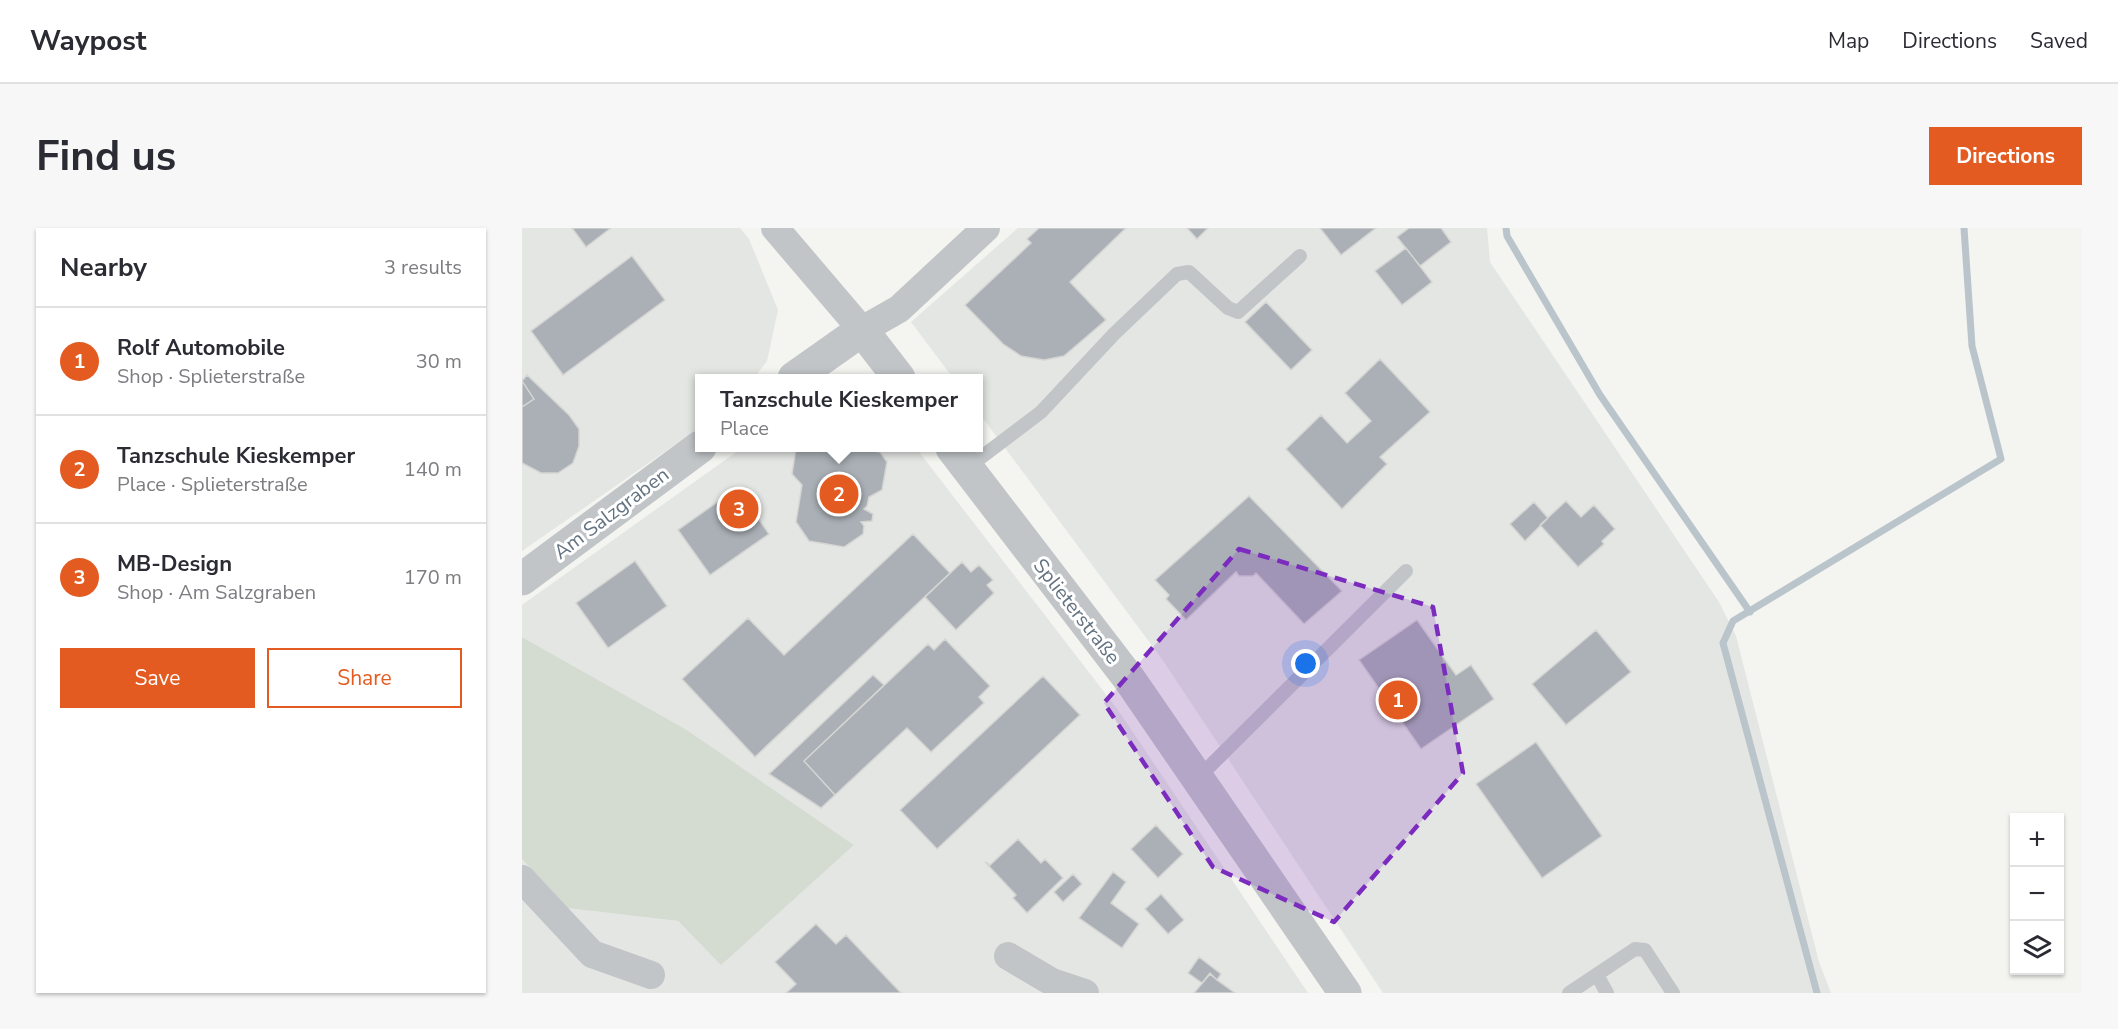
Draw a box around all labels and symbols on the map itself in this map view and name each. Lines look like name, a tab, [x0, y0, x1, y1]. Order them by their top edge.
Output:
street label: Am Salzgraben	[548, 461, 674, 566]
pin: 2	[820, 472, 858, 516]
pin: 3	[720, 486, 758, 532]
street label: Splieterstraße	[1027, 553, 1126, 670]
your location	[1291, 649, 1320, 678]
pin: 1	[1378, 678, 1418, 722]

